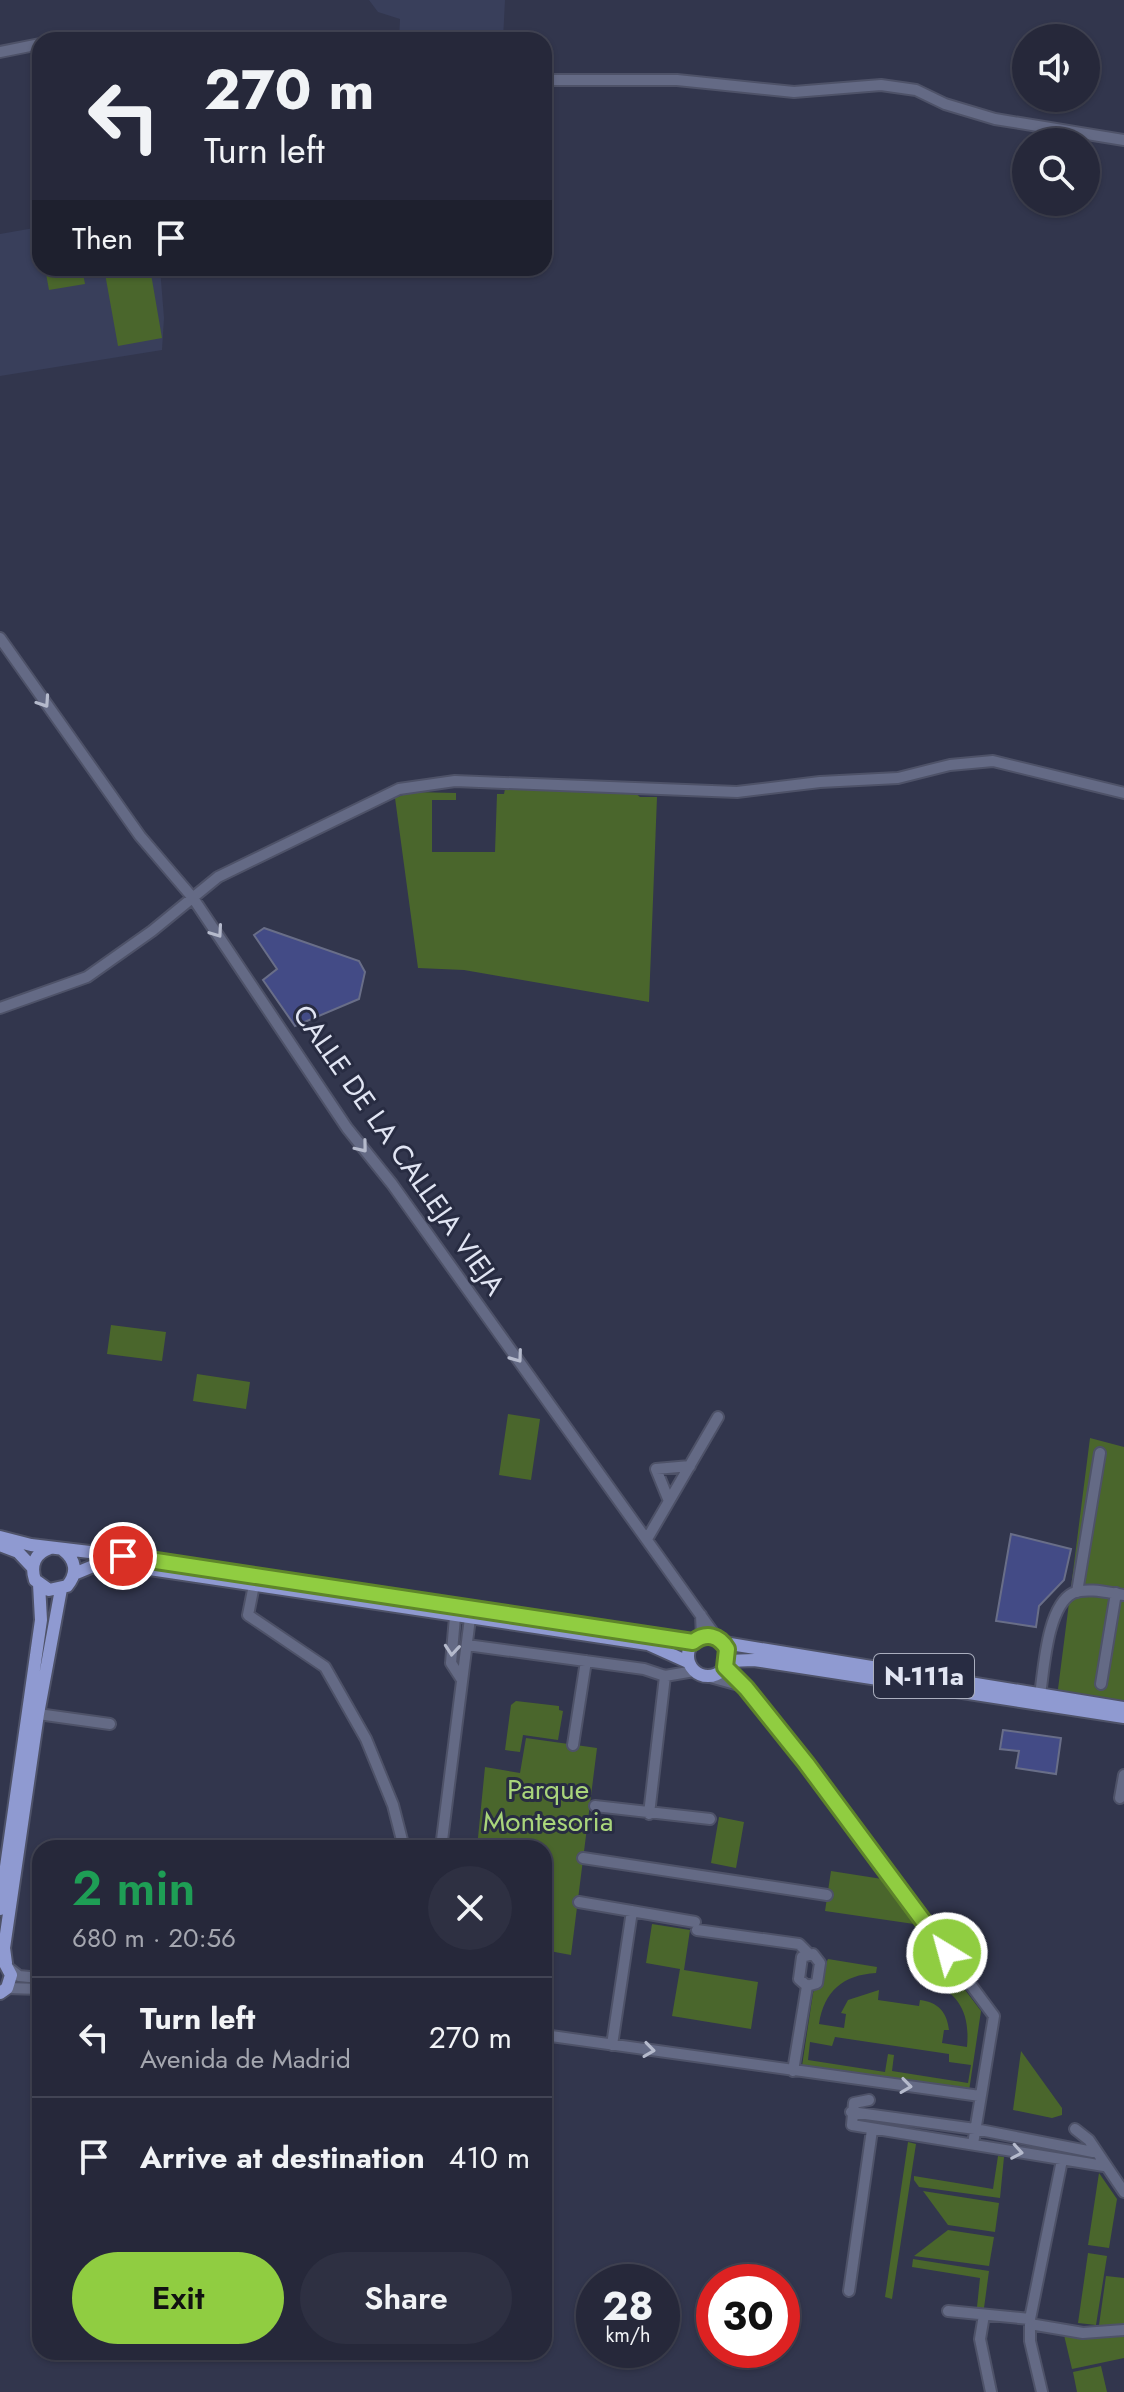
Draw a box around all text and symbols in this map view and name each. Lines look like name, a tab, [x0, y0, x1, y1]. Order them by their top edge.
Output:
map controls	[1012, 24, 1100, 216]
button: sound	[1012, 24, 1100, 112]
text: 270 m	[204, 49, 374, 130]
icon: left	[72, 64, 176, 168]
text: Turn left	[204, 124, 325, 176]
button: search	[1012, 128, 1100, 216]
icon: arrive	[149, 216, 193, 260]
text: Then	[72, 217, 133, 260]
one-way arrow	[34, 694, 49, 708]
one-way arrow	[207, 924, 222, 938]
street label: CALLE DE LA CALLEJA VIEJA	[283, 996, 516, 1304]
one-way arrow	[353, 1138, 367, 1153]
one-way arrow	[507, 1348, 521, 1362]
pin	[89, 1522, 157, 1590]
icon: arrive	[101, 1534, 145, 1578]
one-way arrow	[444, 1644, 461, 1657]
road number: N-111a	[874, 1654, 974, 1698]
park label: Parque Montesoria	[483, 1769, 613, 1842]
text: 2 min	[72, 1854, 195, 1923]
button: close	[428, 1866, 512, 1950]
position arrow	[905, 1911, 989, 1995]
text: 680 m · 20:56	[72, 1919, 236, 1957]
text: Turn left	[140, 1997, 255, 2040]
icon: left	[72, 2015, 116, 2059]
text: 270 m	[429, 2016, 512, 2059]
text: Avenida de Madrid	[140, 2040, 351, 2078]
one-way arrow	[642, 2041, 656, 2058]
one-way arrow	[900, 2077, 913, 2094]
icon: arrive	[72, 2135, 116, 2179]
text: Arrive at destination	[140, 2136, 425, 2179]
text: 410 m	[449, 2136, 530, 2179]
one-way arrow	[1011, 2142, 1024, 2159]
button: Exit	[72, 2252, 284, 2344]
button: Share	[300, 2252, 512, 2344]
speed limit sign: 30	[696, 2264, 800, 2368]
text: 28	[602, 2277, 654, 2335]
text: km/h	[605, 2321, 651, 2350]

